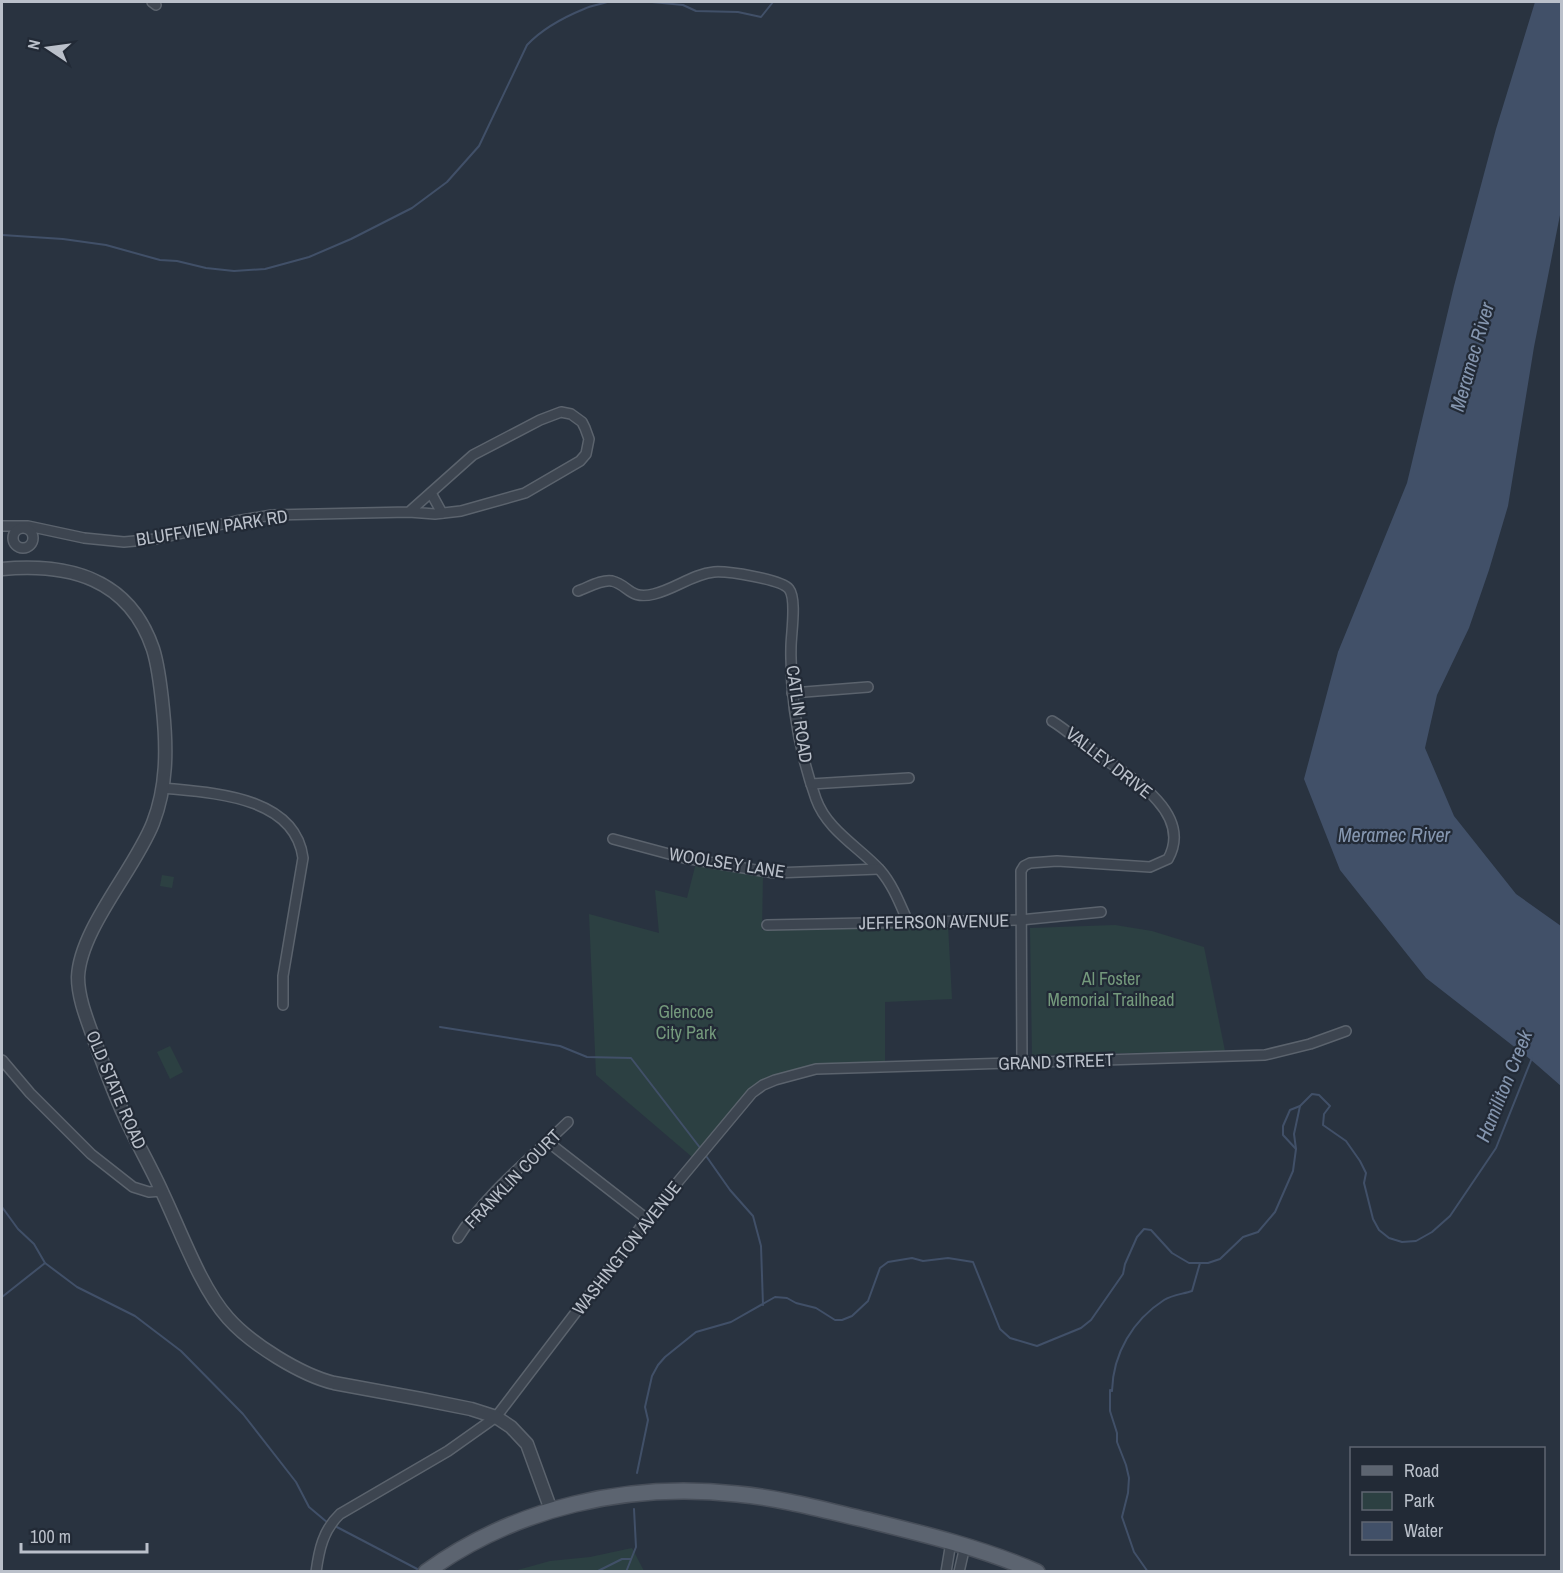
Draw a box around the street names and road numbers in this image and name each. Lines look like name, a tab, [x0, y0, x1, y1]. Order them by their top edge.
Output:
street label: BLUFFVIEW PARK RD	[134, 503, 289, 552]
street label: CATLIN ROAD	[780, 664, 819, 764]
street label: VALLEY DRIVE	[1061, 721, 1158, 804]
street label: WOOLSEY LANE	[667, 841, 787, 884]
street label: JEFFERSON AVENUE	[858, 908, 1010, 935]
street label: OLD STATE ROAD	[80, 1027, 153, 1153]
street label: GRAND STREET	[998, 1047, 1114, 1076]
street label: FRANKLIN COURT	[459, 1123, 567, 1234]
street label: WASHINGTON AVENUE	[566, 1175, 687, 1320]

